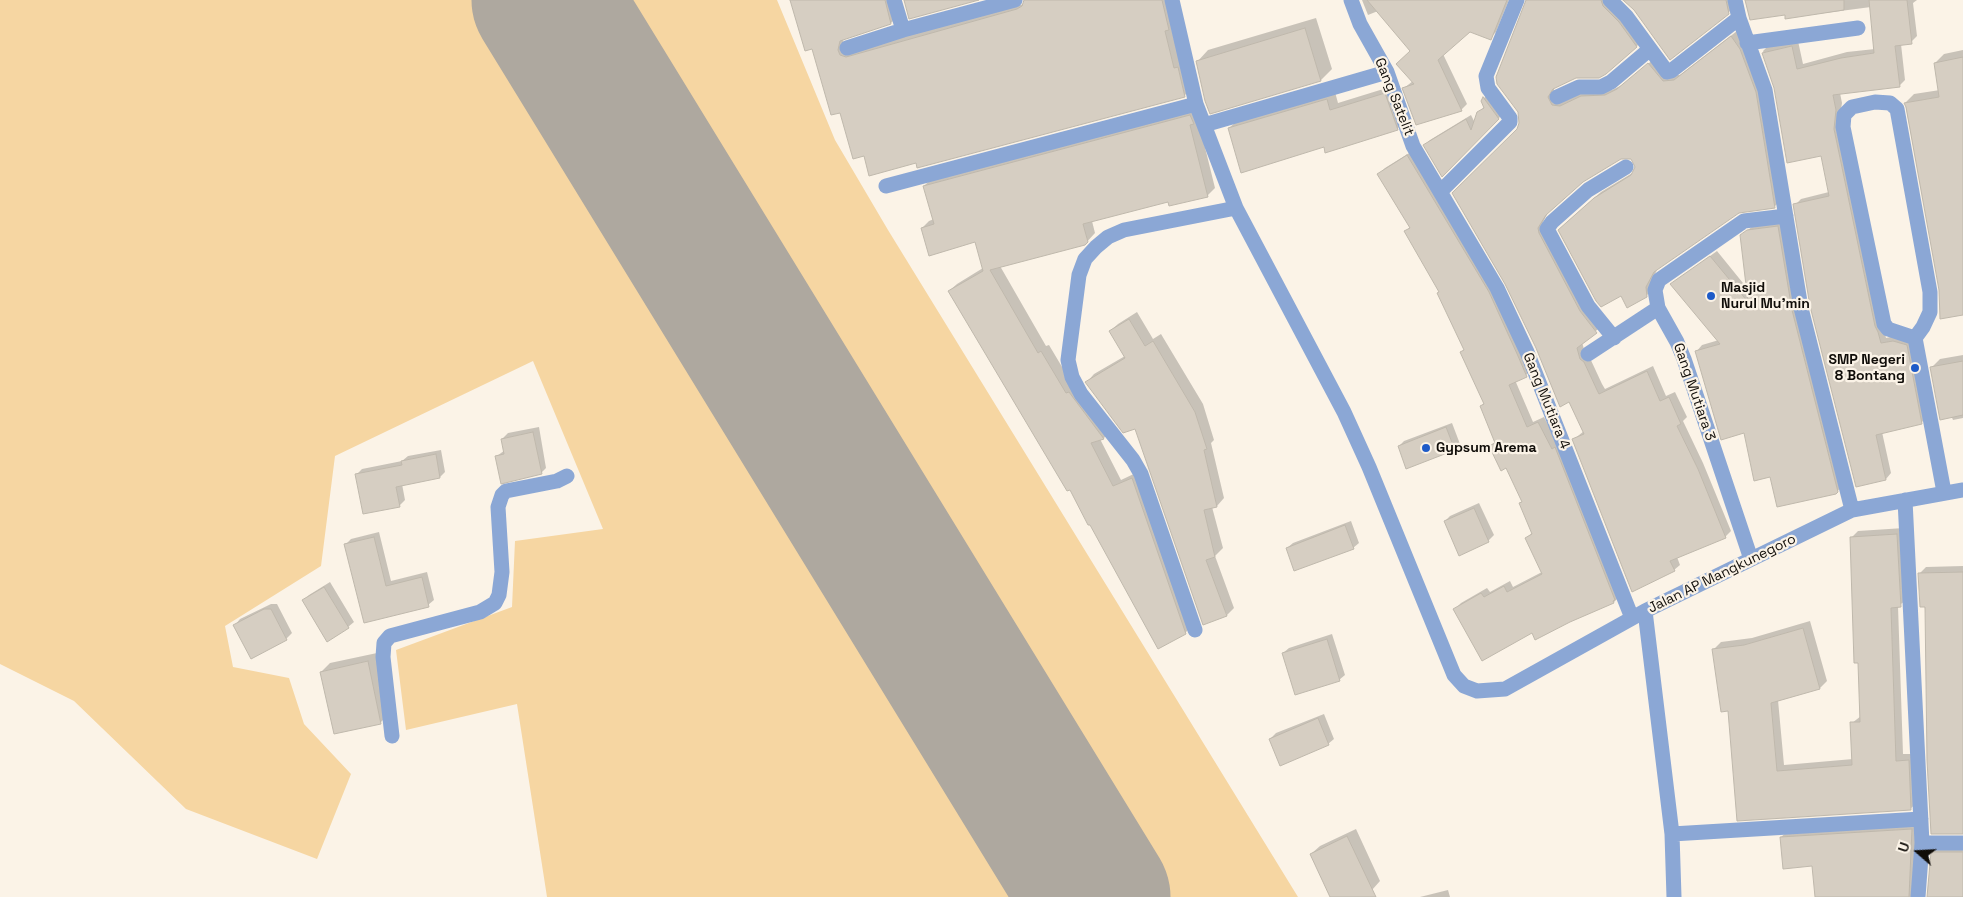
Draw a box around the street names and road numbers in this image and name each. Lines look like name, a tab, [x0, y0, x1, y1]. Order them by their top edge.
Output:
street label: Gang Satelit	[1371, 56, 1417, 138]
street label: Gang Mutiara 3	[1669, 341, 1719, 443]
street label: Gang Mutiara 4	[1519, 350, 1573, 452]
street label: Jalan AP Mangkunegoro	[1645, 531, 1799, 617]

